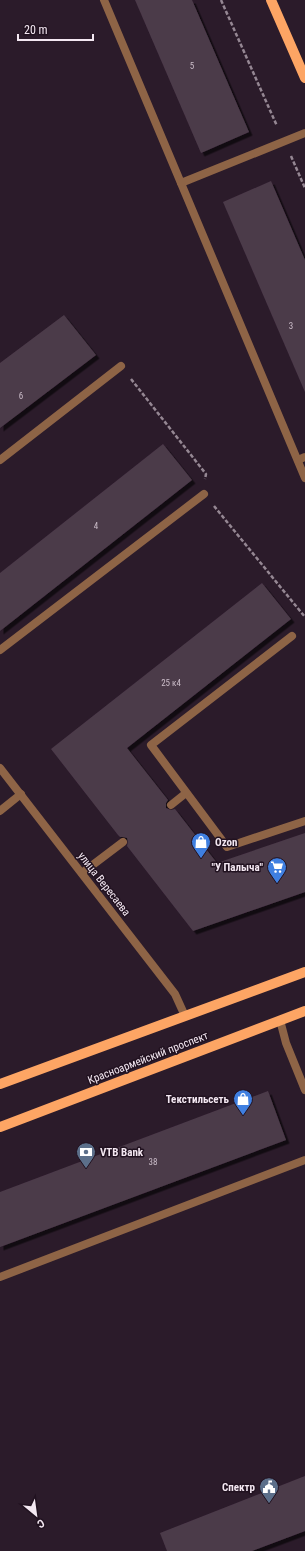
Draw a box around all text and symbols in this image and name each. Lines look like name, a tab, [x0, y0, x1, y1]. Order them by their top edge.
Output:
scale bar	[18, 16, 93, 42]
text: 20 m	[24, 23, 48, 37]
house number: 5	[190, 61, 195, 71]
house number: 3	[289, 321, 293, 331]
house number: 6	[19, 391, 23, 401]
house number: 4	[94, 521, 99, 531]
house number: 25 к4	[161, 678, 181, 688]
shop icon: Ozon	[190, 831, 212, 859]
place label: Ozon	[215, 836, 237, 849]
street label: улица Вересаева	[75, 850, 133, 918]
supermarket icon: "У Палыча"	[266, 856, 288, 884]
place label: "У Палыча"	[211, 861, 263, 874]
street label: Красноармейский проспект	[86, 1029, 210, 1087]
shop icon: Текстильсеть	[232, 1088, 254, 1116]
place label: Текстильсеть	[166, 1093, 230, 1106]
bank icon: VTB Bank	[75, 1141, 97, 1169]
place label: VTB Bank	[100, 1146, 144, 1159]
house number: 38	[149, 1157, 157, 1167]
public building icon: Спектр	[258, 1476, 280, 1504]
place label: Спектр	[222, 1481, 256, 1494]
north arrow	[16, 1495, 56, 1535]
text: С	[35, 1516, 47, 1531]

